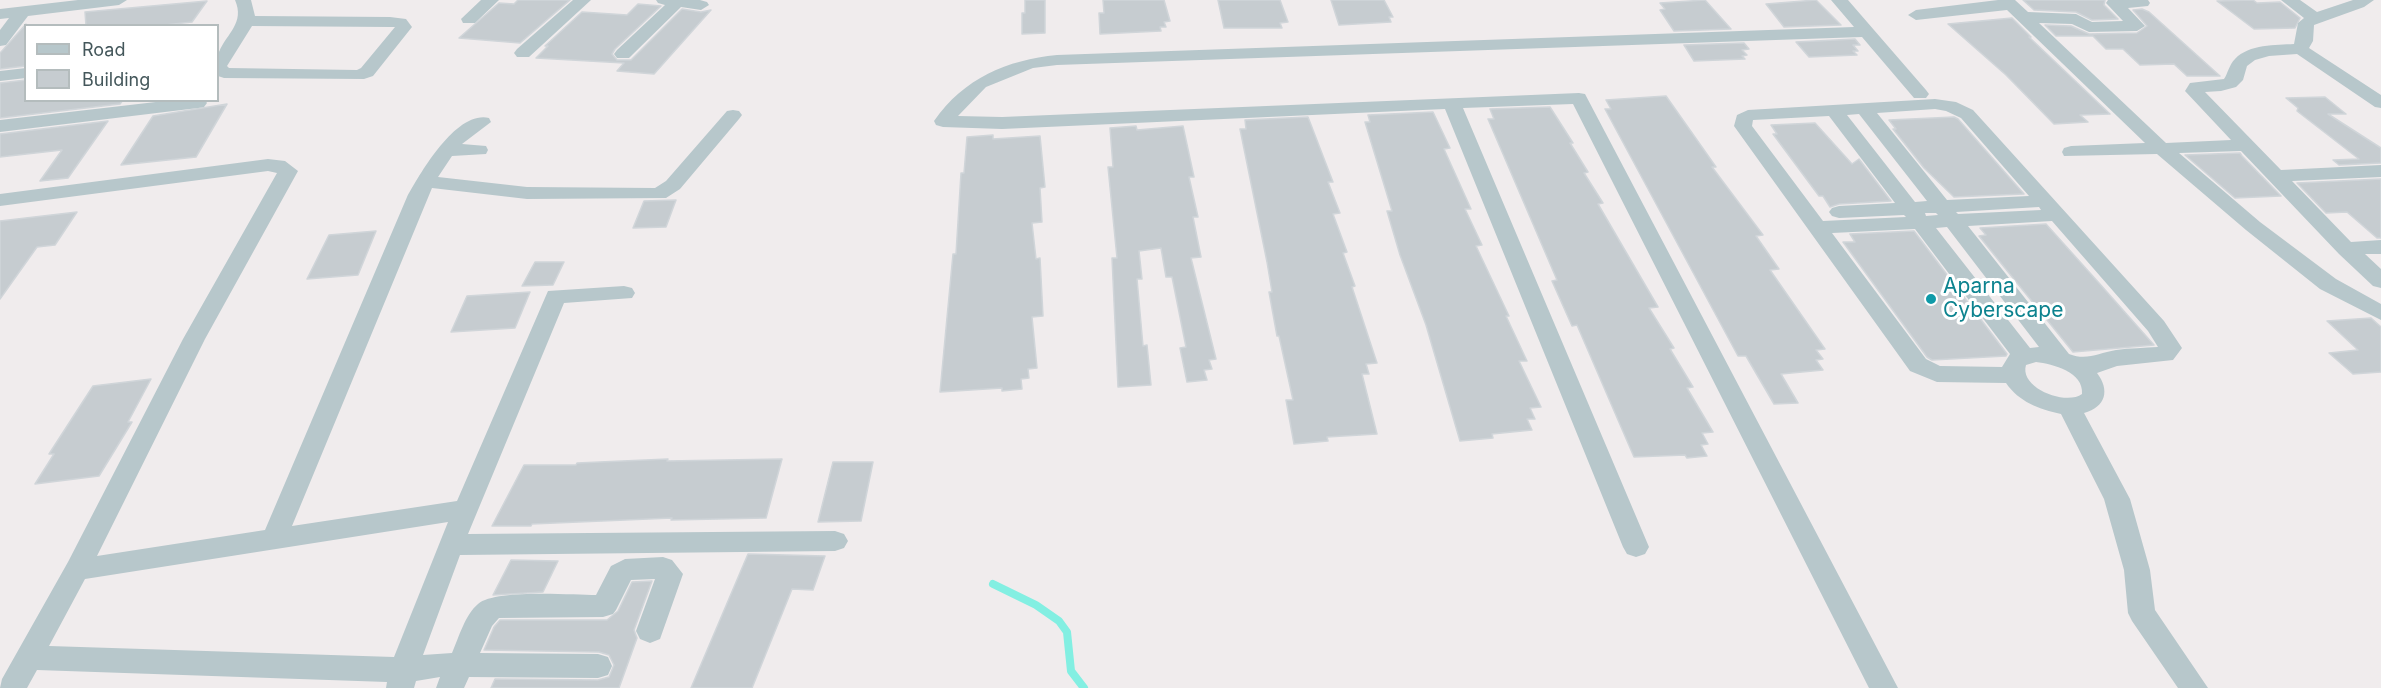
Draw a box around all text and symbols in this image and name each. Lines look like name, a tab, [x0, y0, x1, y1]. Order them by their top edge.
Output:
legend	[24, 24, 219, 102]
text: Road	[82, 39, 125, 60]
text: Building	[82, 69, 150, 90]
place label: Aparna Cyberscape	[1943, 274, 2063, 324]
marker: Aparna Cyberscape	[1924, 292, 1938, 306]

